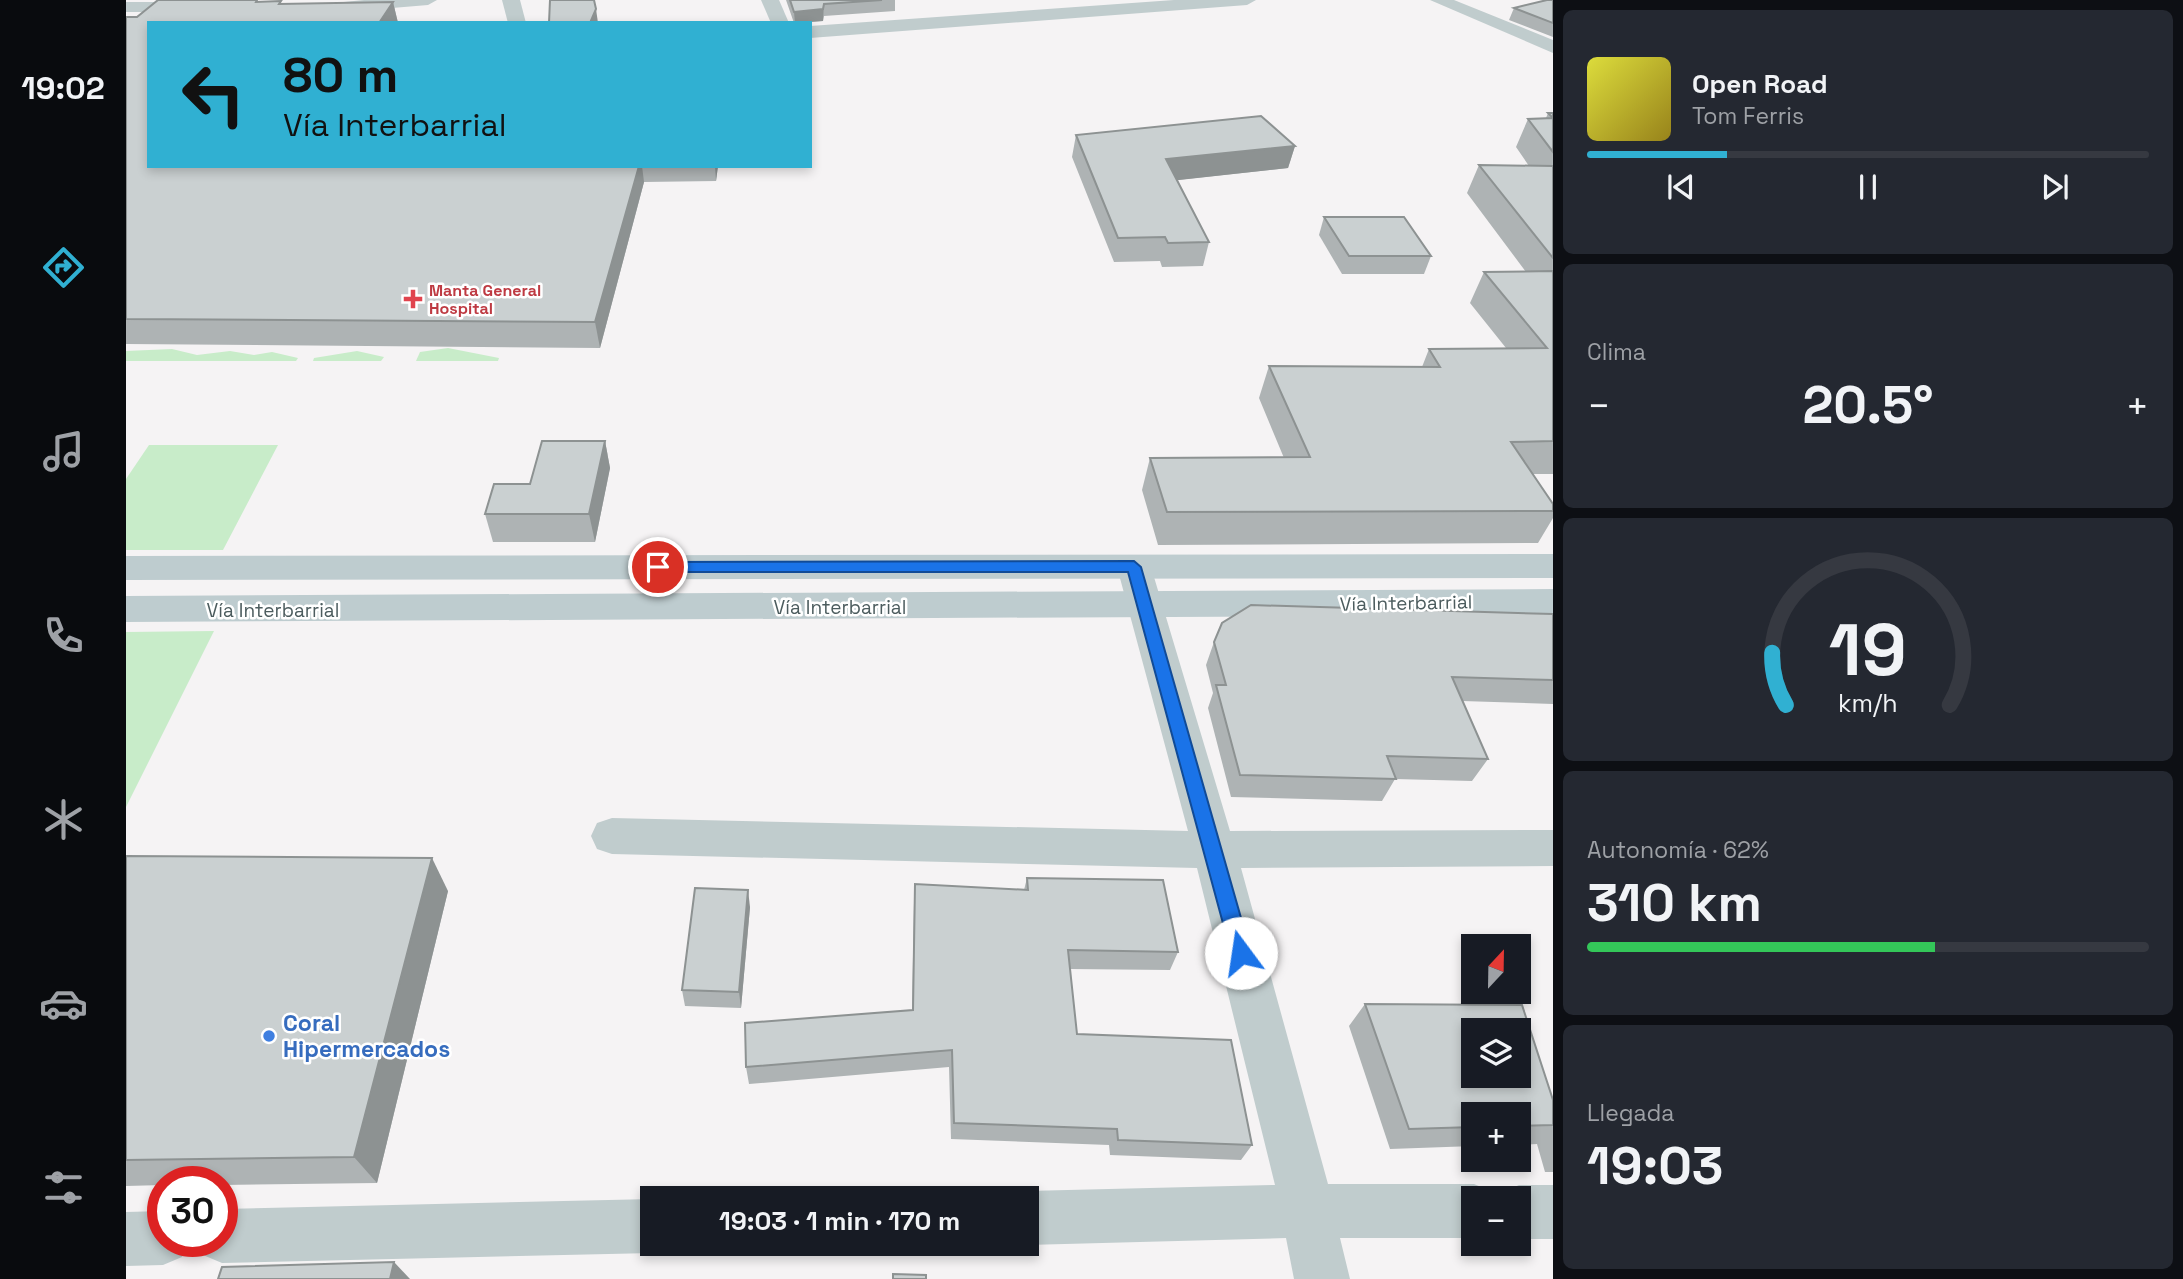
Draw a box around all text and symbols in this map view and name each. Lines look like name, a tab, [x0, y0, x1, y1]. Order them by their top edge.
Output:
text: 80 m	[283, 44, 398, 106]
icon: left	[168, 49, 259, 140]
text: Open Road	[1692, 67, 1828, 101]
text: 19:02	[21, 68, 105, 108]
text: Tom Ferris	[1692, 101, 1804, 131]
text: Vía Interbarrial	[283, 105, 507, 145]
icon: previous	[1662, 168, 1700, 206]
icon: pause	[1849, 168, 1887, 206]
icon: next	[2036, 168, 2074, 206]
icon: directions	[39, 243, 88, 292]
place label: Manta General Hospital	[429, 280, 541, 319]
marker: Manta General Hospital	[403, 289, 423, 309]
text: Clima	[1587, 337, 1646, 367]
text: 20.5°	[1802, 372, 1934, 438]
text: −	[1587, 382, 1611, 430]
text: +	[2125, 382, 2149, 430]
icon: music	[39, 427, 88, 476]
pin	[628, 537, 688, 597]
icon: arrive	[639, 548, 677, 586]
street label: Vía Interbarrial	[1339, 589, 1473, 617]
street label: Vía Interbarrial	[774, 595, 906, 620]
street label: Vía Interbarrial	[207, 598, 339, 623]
text: 19	[1829, 604, 1907, 697]
icon: phone	[39, 611, 88, 660]
text: km/h	[1838, 687, 1898, 719]
icon: climate	[39, 795, 88, 844]
text: Autonomía · 62%	[1587, 835, 1769, 865]
text: 310 km	[1587, 870, 1762, 936]
position arrow	[1204, 916, 1278, 990]
north arrow	[1461, 934, 1531, 1004]
map controls	[1461, 934, 1531, 1256]
icon: car	[39, 979, 88, 1028]
place label: Coral Hipermercados	[283, 1008, 450, 1064]
button: layers	[1461, 1018, 1531, 1088]
marker: Coral Hipermercados	[261, 1028, 277, 1044]
text: Llegada	[1587, 1098, 1675, 1128]
button: +	[1461, 1102, 1531, 1172]
text: 19:03	[1587, 1133, 1723, 1199]
icon: filters	[39, 1163, 88, 1212]
speed limit sign: 30	[147, 1166, 238, 1257]
button: −	[1461, 1186, 1531, 1256]
text: 19:03 · 1 min · 170 m	[719, 1204, 960, 1238]

